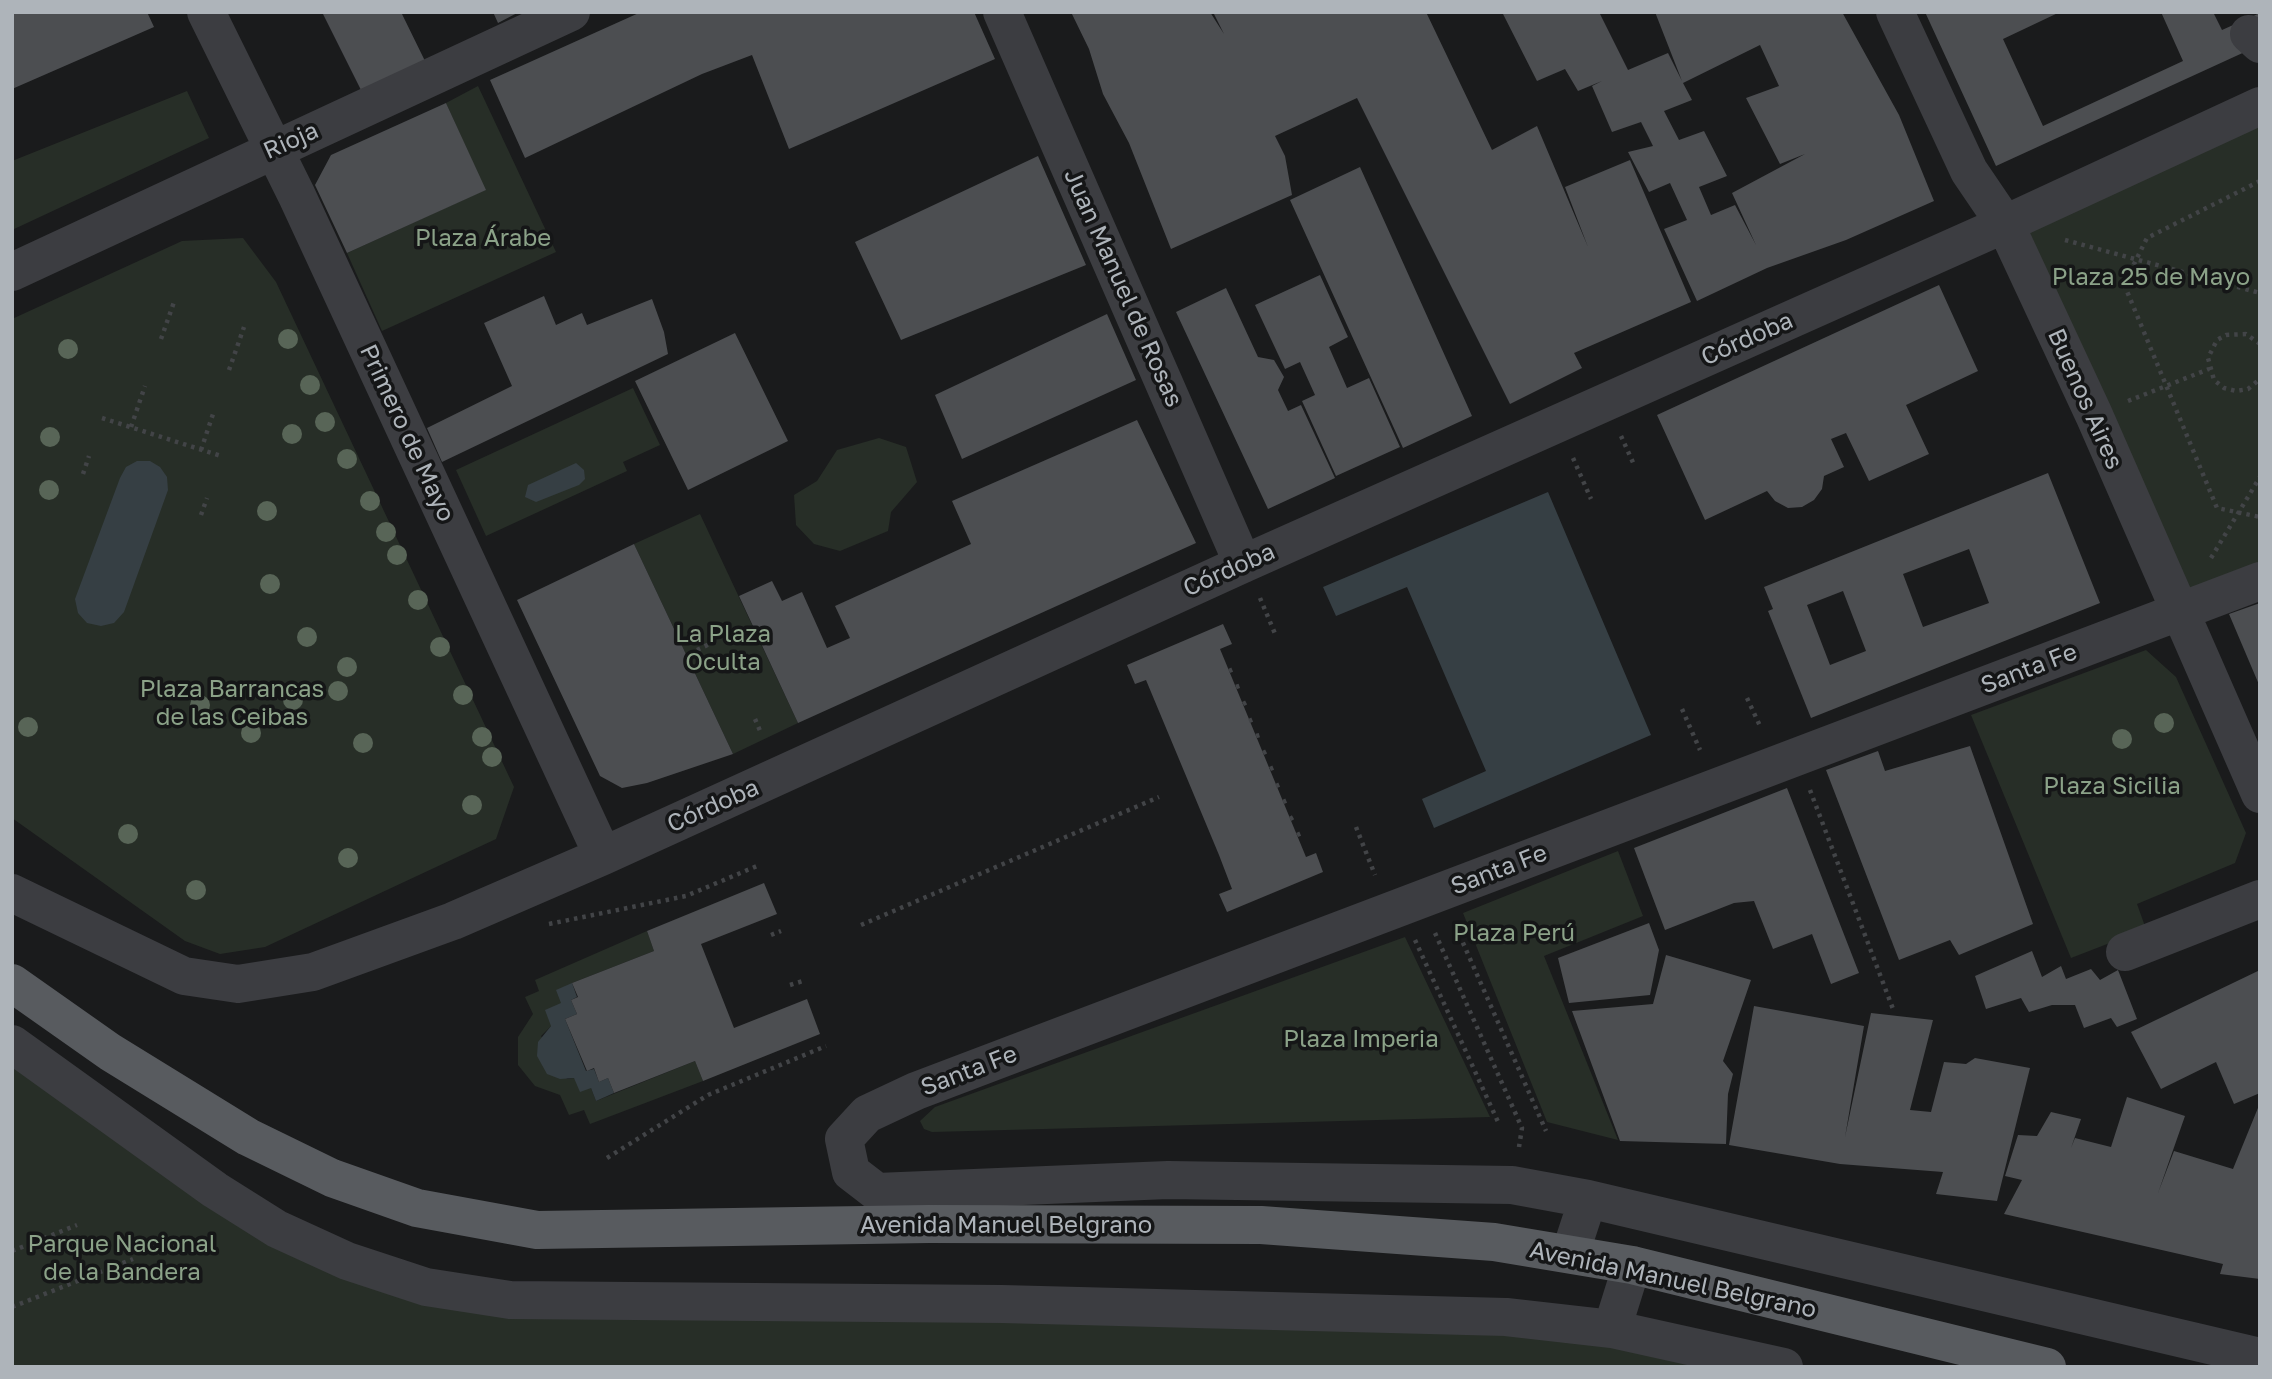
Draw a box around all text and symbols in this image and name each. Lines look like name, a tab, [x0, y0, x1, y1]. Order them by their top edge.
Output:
street label: Rioja	[259, 116, 323, 166]
street label: Juan Manuel de Rosas	[1057, 165, 1189, 411]
park label: Plaza Árabe	[415, 224, 551, 252]
park label: Plaza 25 de Mayo	[2052, 263, 2250, 291]
street label: Córdoba	[1697, 306, 1797, 372]
street label: Buenos Aires	[2041, 324, 2129, 474]
street label: Primero de Mayo	[353, 340, 461, 526]
street label: Córdoba	[1179, 537, 1279, 603]
park label: La Plaza Oculta	[675, 620, 771, 676]
street label: Santa Fe	[1977, 638, 2081, 700]
park label: Plaza Barrancas de las Ceibas	[140, 675, 324, 731]
park label: Plaza Sicilia	[2043, 772, 2181, 800]
street label: Córdoba	[663, 773, 763, 839]
street label: Santa Fe	[1447, 839, 1551, 901]
park label: Plaza Perú	[1453, 919, 1575, 947]
park label: Plaza Imperia	[1283, 1025, 1439, 1053]
street label: Santa Fe	[917, 1040, 1021, 1102]
street label: Avenida Manuel Belgrano	[860, 1211, 1152, 1239]
park label: Parque Nacional de la Bandera	[27, 1230, 217, 1286]
street label: Avenida Manuel Belgrano	[1527, 1236, 1819, 1324]

